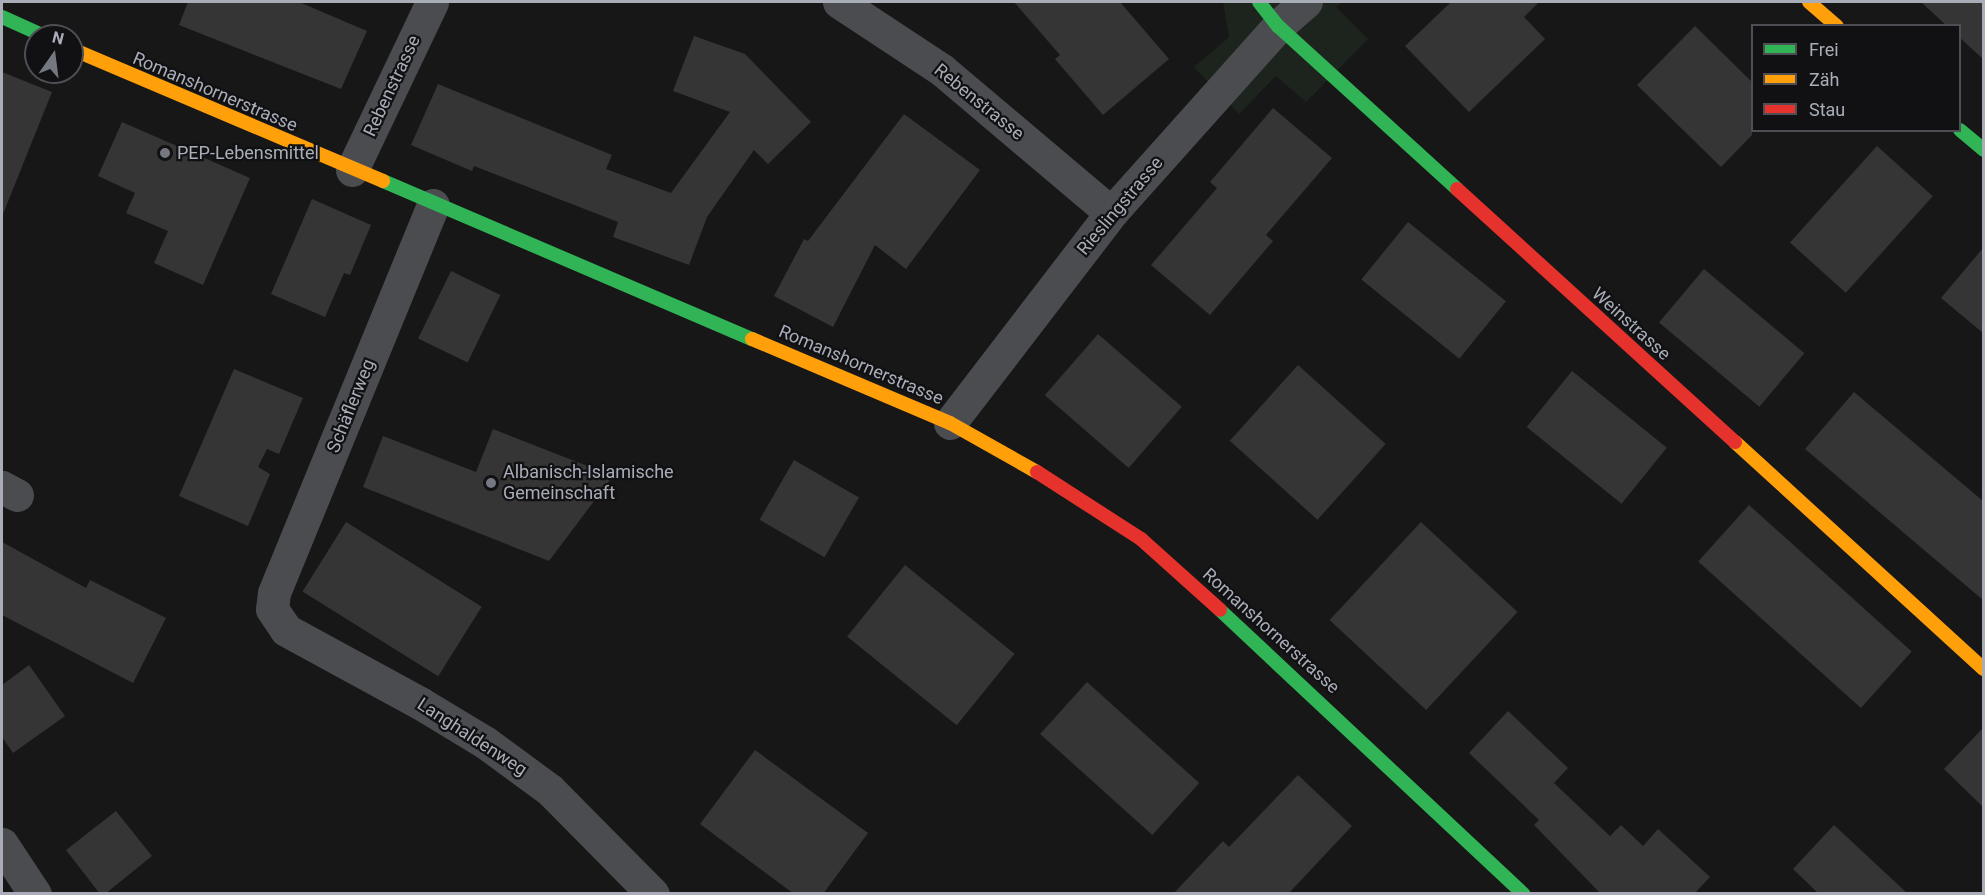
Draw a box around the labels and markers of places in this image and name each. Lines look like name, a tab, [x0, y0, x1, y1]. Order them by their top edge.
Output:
place label: PEP-Lebensmittel	[177, 142, 319, 164]
marker: PEP-Lebensmittel	[158, 146, 172, 160]
place label: Albanisch-Islamische Gemeinschaft	[503, 462, 674, 504]
marker: Albanisch-Islamische Gemeinschaft	[484, 476, 498, 490]

